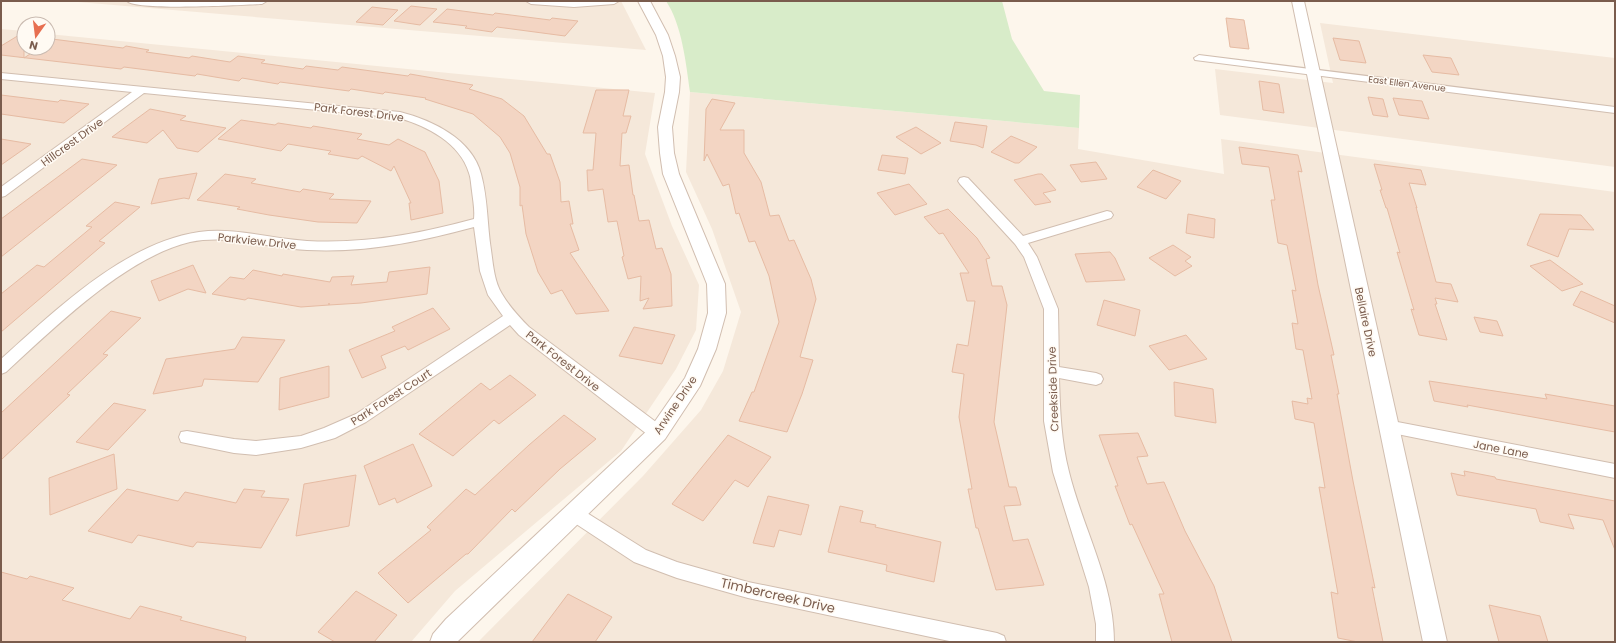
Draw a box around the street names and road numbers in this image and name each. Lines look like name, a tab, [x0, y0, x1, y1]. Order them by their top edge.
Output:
street label: East Ellen Avenue	[1368, 73, 1447, 95]
street label: Park Forest Drive	[313, 99, 405, 125]
street label: Hillcrest Drive	[38, 114, 107, 170]
street label: Parkview Drive	[217, 229, 297, 253]
street label: Bellaire Drive	[1351, 286, 1381, 358]
street label: Park Forest Drive	[523, 327, 604, 395]
street label: Creekside Drive	[1044, 346, 1062, 432]
street label: Park Forest Court	[347, 365, 435, 429]
street label: Arwine Drive	[649, 372, 701, 438]
street label: Jane Lane	[1472, 436, 1530, 462]
street label: Timbercreek Drive	[719, 573, 837, 618]

